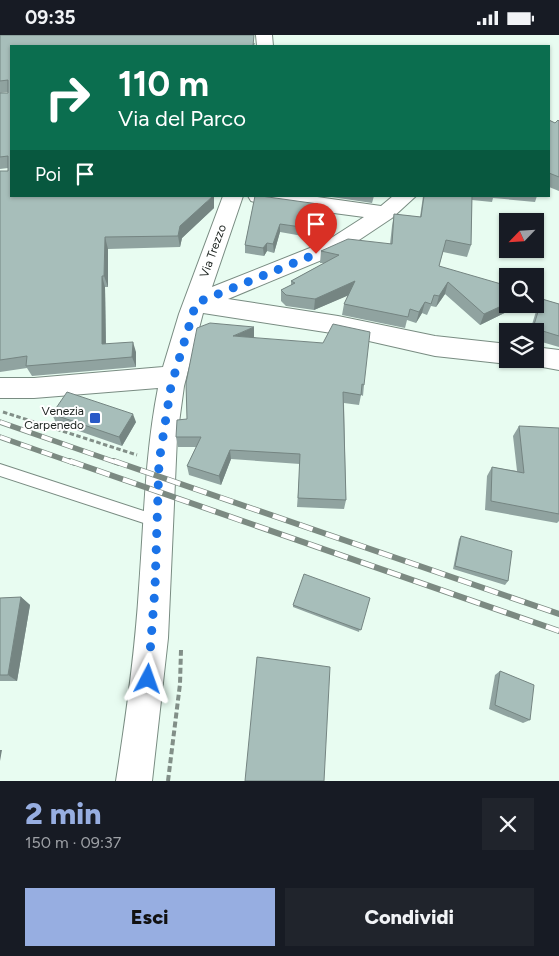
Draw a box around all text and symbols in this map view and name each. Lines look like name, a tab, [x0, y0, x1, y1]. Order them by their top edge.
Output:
text: 09:35	[25, 6, 76, 29]
text: 110 m	[118, 63, 209, 105]
icon: right	[35, 65, 100, 130]
text: Via del Parco	[118, 105, 246, 132]
icon: arrive	[71, 160, 99, 188]
text: Poi	[35, 163, 61, 186]
pin	[295, 203, 337, 254]
icon: arrive	[302, 210, 330, 238]
north arrow	[499, 213, 544, 257]
map controls	[499, 213, 544, 368]
street label: Via Trezzo	[197, 222, 229, 280]
button: search	[499, 268, 544, 313]
button: layers	[499, 323, 544, 368]
place label: Venezia Carpenedo	[24, 404, 84, 432]
marker: Venezia Carpenedo	[88, 411, 102, 425]
position arrow	[121, 652, 173, 704]
text: 2 min	[25, 795, 102, 832]
button: close	[482, 798, 534, 850]
text: 150 m · 09:37	[25, 833, 121, 852]
button: Esci	[25, 888, 275, 946]
button: Condividi	[285, 888, 534, 946]

